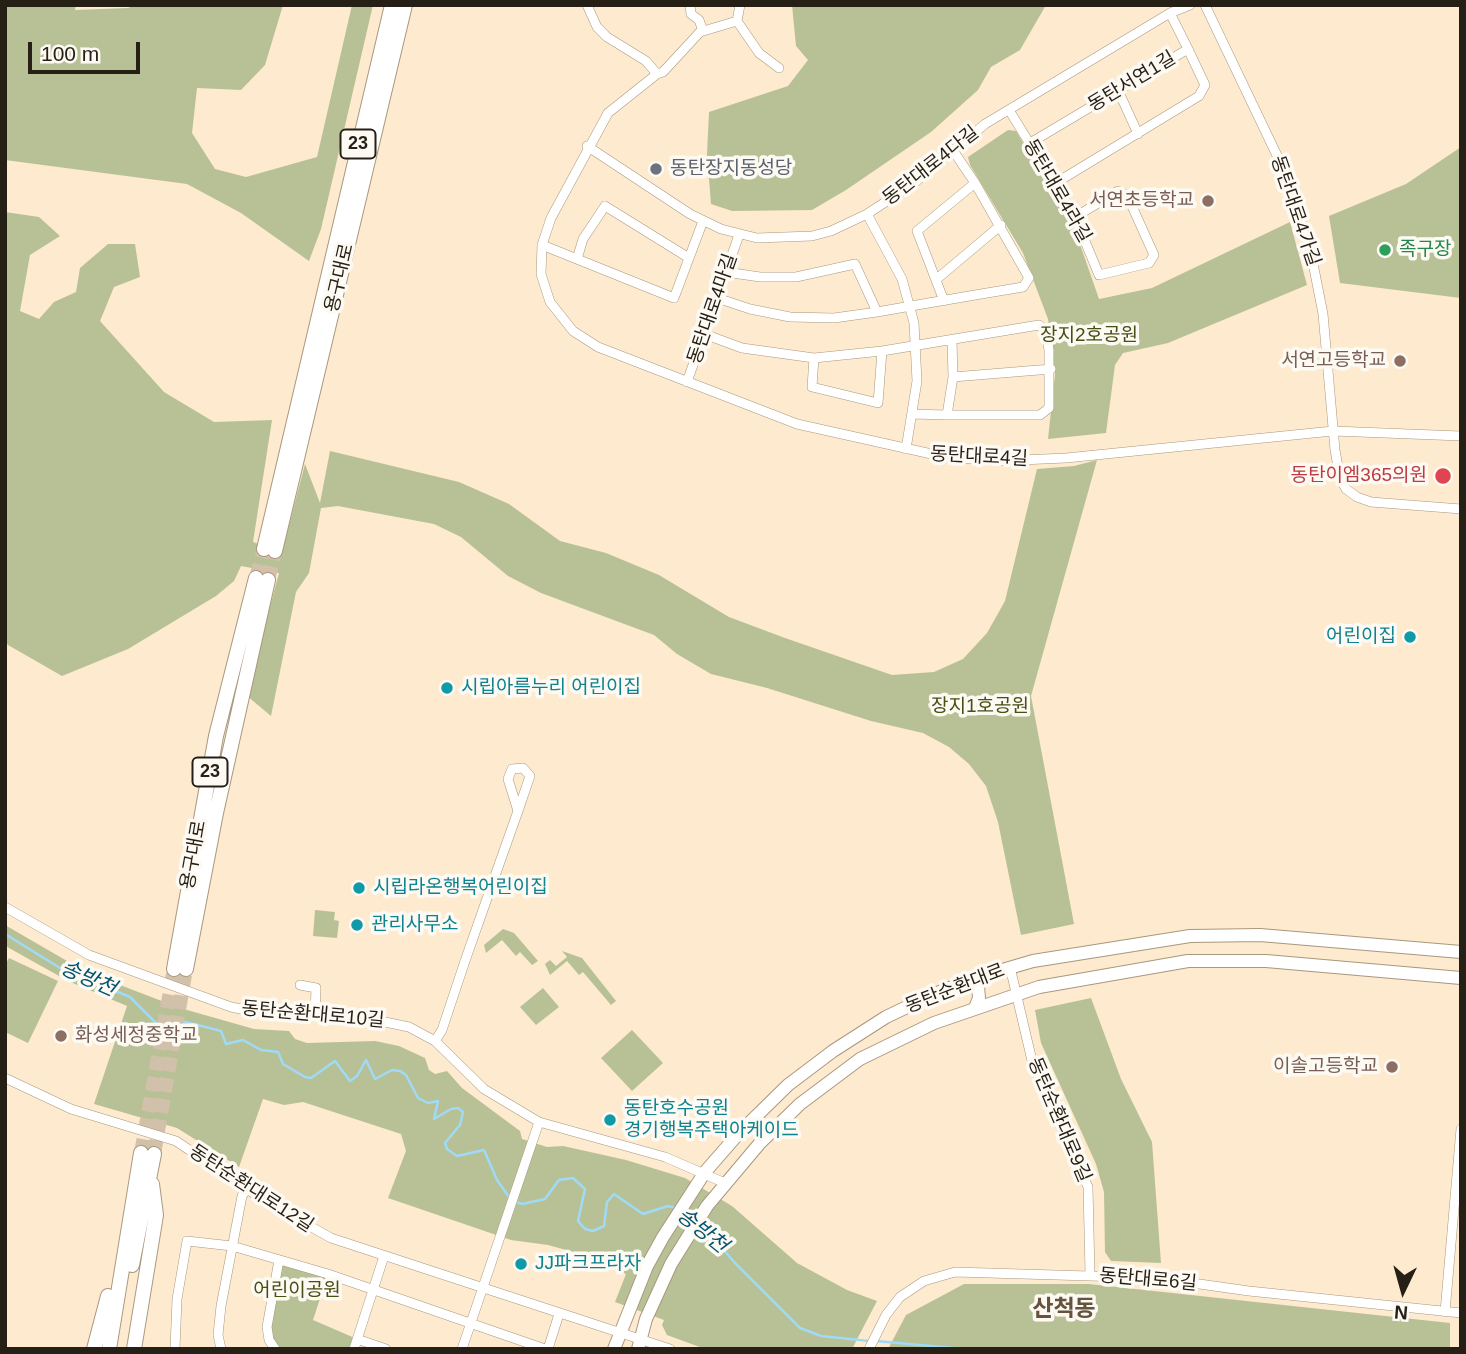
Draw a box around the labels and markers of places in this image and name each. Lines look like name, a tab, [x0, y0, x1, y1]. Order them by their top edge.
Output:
place label: 동탄장지동성당	[670, 158, 792, 180]
marker: 동탄장지동성당	[648, 161, 664, 177]
place label: 서연초등학교	[1089, 190, 1194, 212]
marker: 서연초등학교	[1200, 193, 1216, 209]
place label: 족구장	[1399, 239, 1451, 261]
marker: 족구장	[1377, 242, 1393, 258]
place label: 서연고등학교	[1281, 350, 1386, 372]
marker: 서연고등학교	[1392, 353, 1408, 369]
place label: 동탄이엠365의원	[1290, 465, 1427, 487]
marker: 동탄이엠365의원	[1433, 466, 1453, 486]
place label: 어린이집	[1326, 626, 1396, 648]
marker: 어린이집	[1402, 629, 1418, 645]
place label: 시립아름누리 어린이집	[461, 677, 641, 699]
marker: 시립아름누리 어린이집	[439, 680, 455, 696]
place label: 시립라온행복어린이집	[373, 877, 548, 899]
marker: 시립라온행복어린이집	[351, 880, 367, 896]
place label: 관리사무소	[371, 914, 458, 936]
marker: 관리사무소	[349, 917, 365, 933]
place label: 화성세정중학교	[75, 1025, 197, 1047]
marker: 화성세정중학교	[53, 1028, 69, 1044]
place label: 이솔고등학교	[1273, 1056, 1378, 1078]
marker: 이솔고등학교	[1384, 1059, 1400, 1075]
place label: 동탄호수공원 경기행복주택아케이드	[624, 1098, 799, 1142]
marker: 동탄호수공원 경기행복주택아케이드	[602, 1112, 618, 1128]
place label: JJ파크프라자	[535, 1253, 641, 1275]
marker: JJ파크프라자	[513, 1256, 529, 1272]

